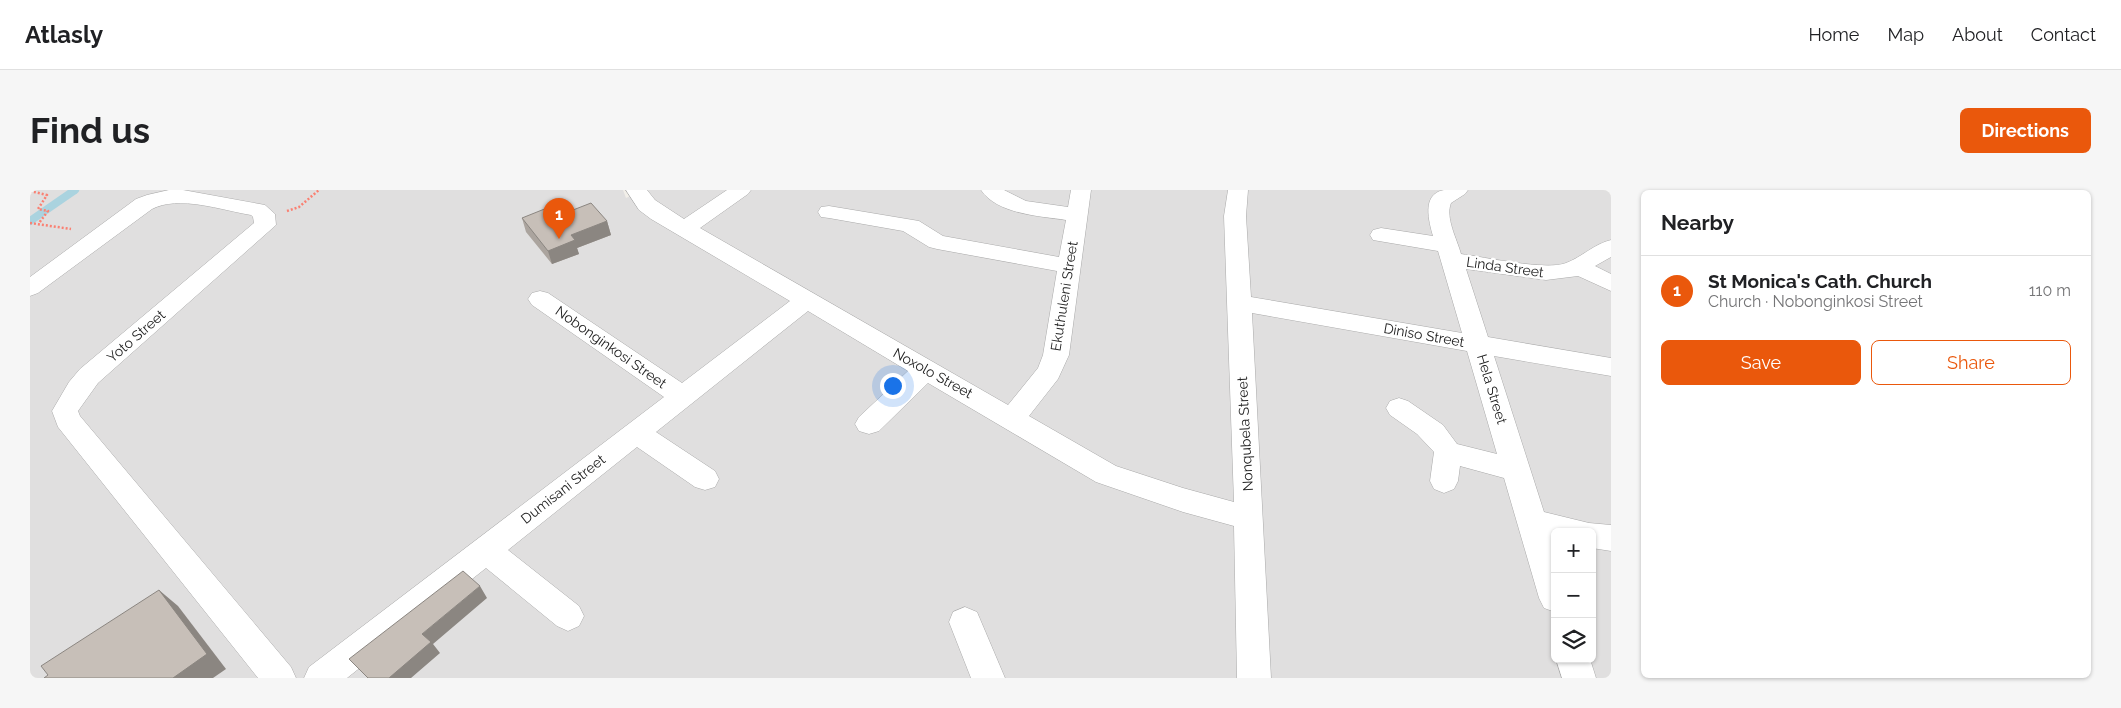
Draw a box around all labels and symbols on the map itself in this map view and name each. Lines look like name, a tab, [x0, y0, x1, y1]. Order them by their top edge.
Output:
pin: 1	[543, 198, 575, 239]
street label: Ekuthuleni Street	[1047, 240, 1081, 352]
street label: Linda Street	[1465, 254, 1545, 280]
street label: Nobonginkosi Street	[553, 303, 670, 391]
street label: Yoto Street	[104, 306, 168, 365]
street label: Diniso Street	[1382, 320, 1466, 350]
street label: Noxolo Street	[891, 345, 976, 402]
street label: Hela Street	[1474, 352, 1510, 426]
your location	[880, 373, 906, 399]
street label: Nonqubela Street	[1234, 376, 1256, 492]
street label: Dumisani Street	[518, 451, 608, 527]

